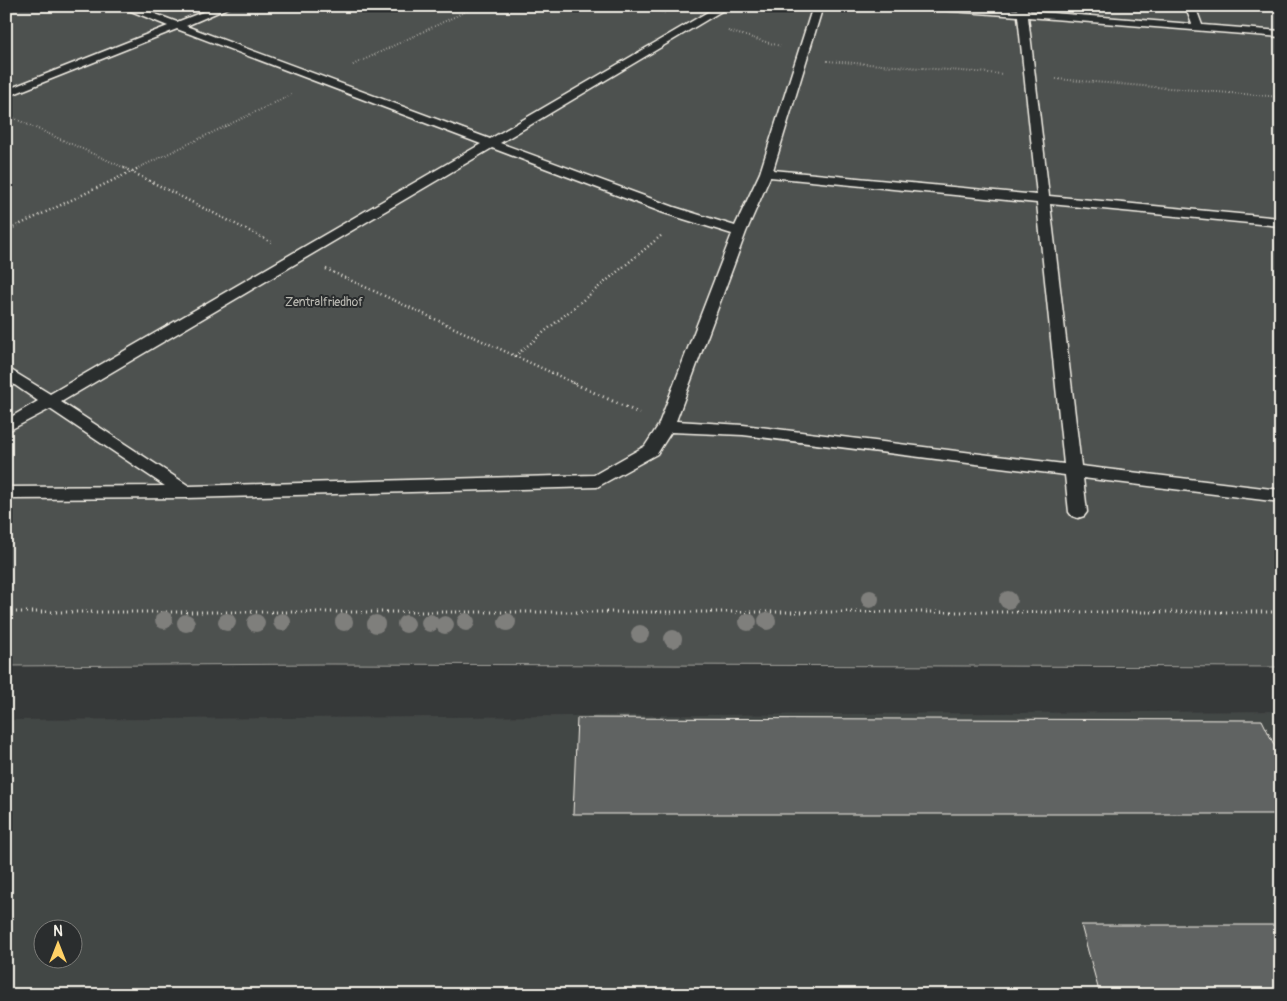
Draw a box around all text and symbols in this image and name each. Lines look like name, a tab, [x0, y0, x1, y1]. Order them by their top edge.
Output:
park label: Zentralfriedhof	[285, 295, 363, 310]
north arrow	[32, 918, 82, 968]
text: N	[53, 923, 63, 940]

